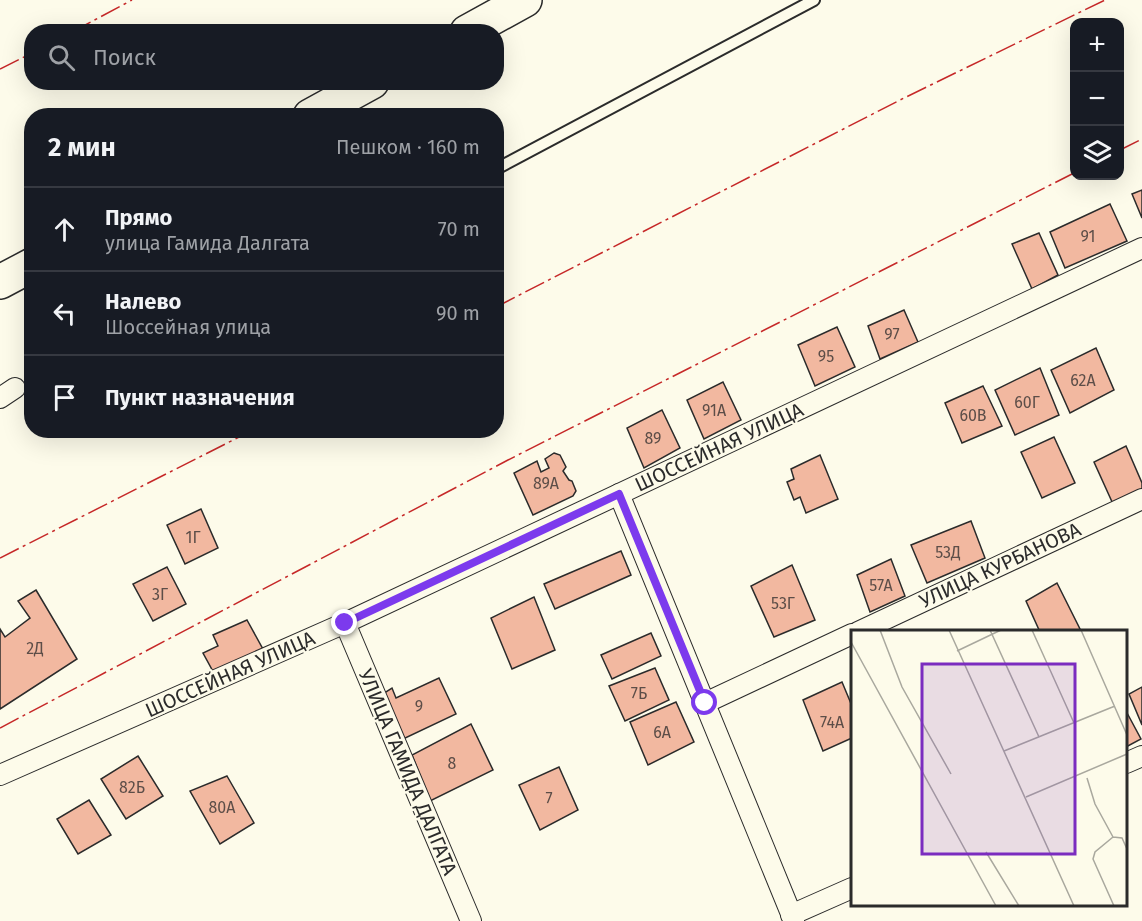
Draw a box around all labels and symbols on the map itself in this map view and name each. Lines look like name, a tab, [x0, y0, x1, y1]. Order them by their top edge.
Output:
house number: 91	[1080, 227, 1096, 246]
house number: 97	[884, 325, 900, 344]
house number: 95	[818, 347, 834, 366]
house number: 62А	[1070, 371, 1097, 390]
house number: 60Г	[1014, 393, 1040, 412]
street label: ШОССЕЙНАЯ УЛИЦА	[631, 397, 808, 497]
house number: 91А	[702, 401, 727, 420]
house number: 60В	[959, 406, 987, 425]
house number: 89	[645, 429, 661, 448]
house number: 89А	[533, 474, 560, 493]
street label: УЛИЦА КУРБАНОВА	[916, 517, 1085, 613]
house number: 1Г	[185, 528, 201, 547]
house number: 53Д	[935, 543, 961, 562]
house number: 57А	[869, 576, 894, 595]
house number: 3Г	[152, 585, 168, 604]
house number: 53Г	[771, 594, 795, 613]
route end	[331, 609, 357, 635]
street label: ШОССЕЙНАЯ УЛИЦА	[141, 626, 319, 722]
inset map	[851, 630, 1127, 906]
house number: 2Д	[26, 639, 44, 658]
street label: УЛИЦА ГАМИДА ДАЛГАТА	[354, 665, 462, 879]
house number: 7Б	[631, 684, 647, 703]
route start	[691, 689, 717, 715]
house number: 9	[415, 697, 423, 716]
house number: 74А	[820, 713, 845, 732]
house number: 6А	[653, 723, 672, 742]
house number: 8	[448, 754, 457, 773]
house number: 82Б	[119, 778, 145, 797]
house number: 7	[545, 789, 553, 808]
house number: 80А	[209, 798, 236, 817]

